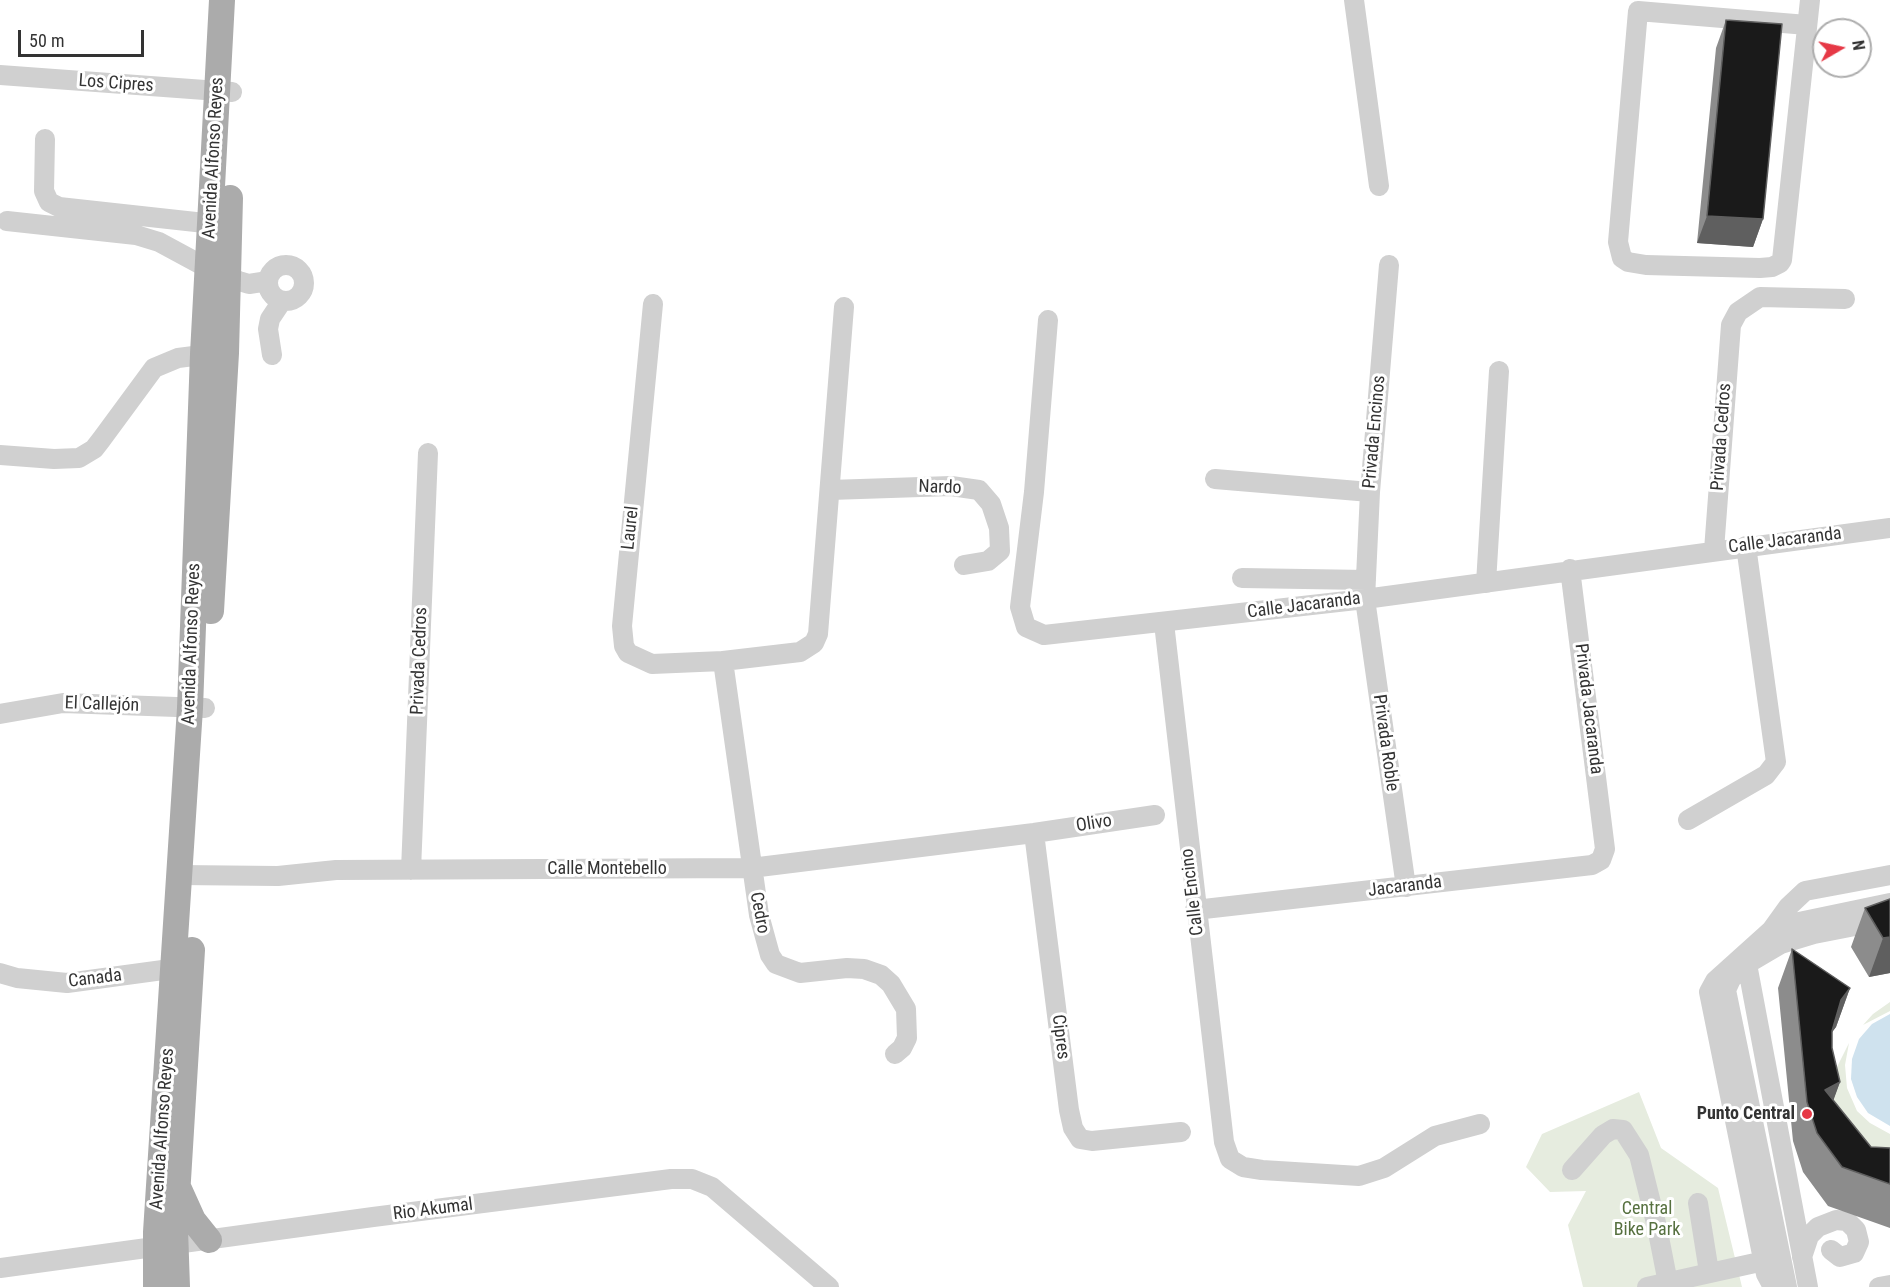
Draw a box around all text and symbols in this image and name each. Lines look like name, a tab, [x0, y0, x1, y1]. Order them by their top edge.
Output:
scale bar	[21, 18, 147, 56]
north arrow	[1812, 18, 1872, 78]
text: 50 m	[29, 30, 64, 51]
text: N	[1848, 39, 1868, 52]
street label: Los Cipres	[78, 71, 154, 97]
street label: Avenida Alfonso Reyes	[199, 77, 229, 239]
street label: Privada Encinos	[1359, 375, 1391, 489]
street label: Privada Cedros	[1707, 383, 1737, 491]
street label: Nardo	[918, 476, 962, 500]
street label: Laurel	[618, 505, 644, 551]
street label: Calle Jacaranda	[1727, 523, 1843, 559]
street label: Avenida Alfonso Reyes	[178, 563, 206, 725]
street label: Calle Jacaranda	[1246, 588, 1362, 624]
street label: Privada Cedros	[407, 607, 433, 715]
street label: Privada Jacaranda	[1569, 642, 1607, 776]
street label: El Callejón	[64, 693, 140, 717]
street label: Privada Roble	[1368, 693, 1402, 793]
street label: Olivo	[1075, 811, 1113, 837]
street label: Calle Encino	[1177, 847, 1209, 937]
street label: Calle Montebello	[547, 858, 667, 880]
street label: Jacaranda	[1367, 872, 1443, 902]
street label: Cedro	[744, 890, 774, 936]
street label: Canada	[67, 965, 123, 993]
street label: Cipres	[1047, 1013, 1073, 1061]
street label: Avenida Alfonso Reyes	[147, 1048, 179, 1210]
place label: Punto Central	[1697, 1103, 1795, 1125]
marker: Punto Central	[1800, 1107, 1814, 1121]
street label: Rio Akumal	[392, 1194, 474, 1226]
park label: Central Bike Park	[1614, 1198, 1680, 1240]

